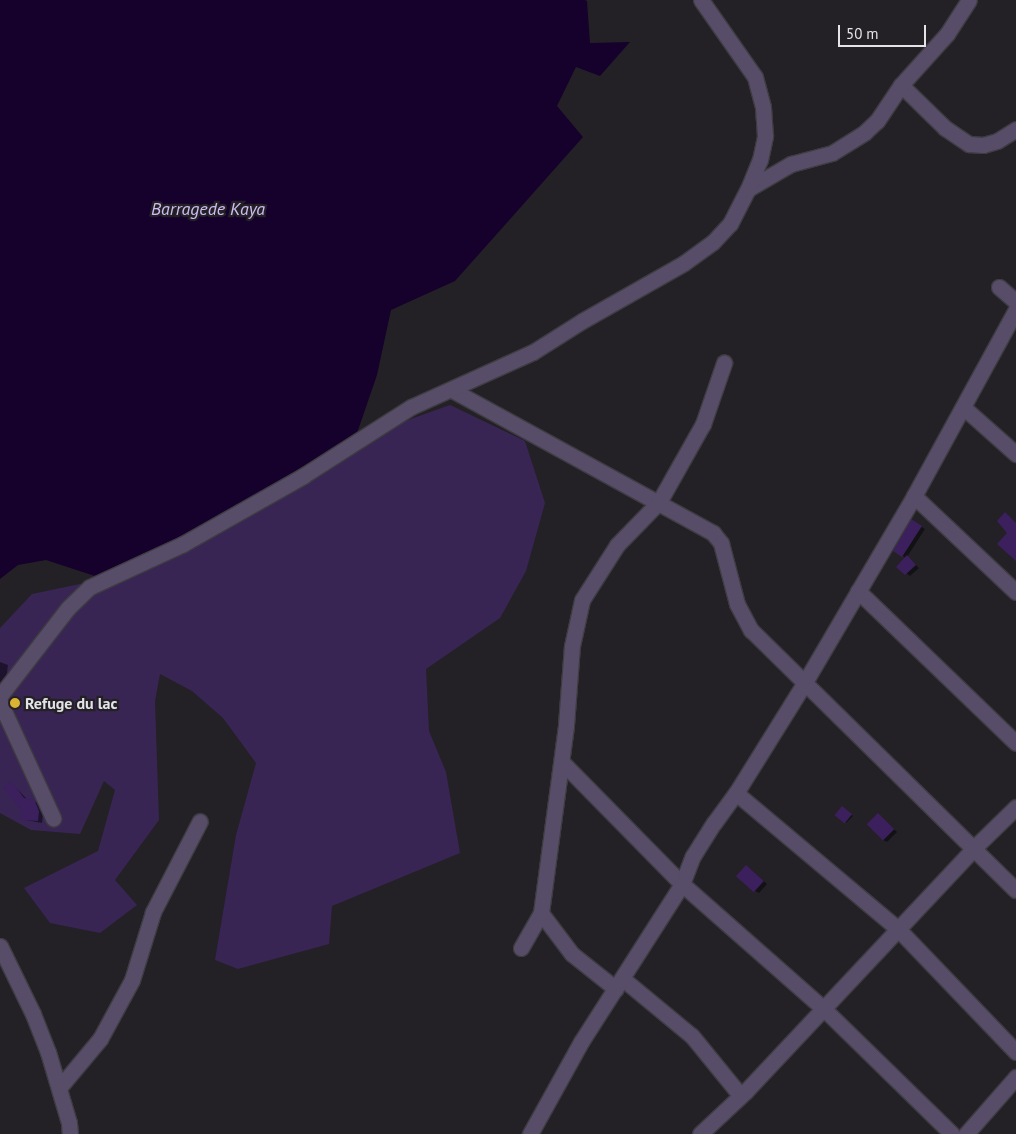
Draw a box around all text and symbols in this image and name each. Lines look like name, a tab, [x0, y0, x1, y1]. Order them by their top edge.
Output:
scale bar	[841, 15, 928, 47]
text: 50 m	[846, 24, 879, 43]
water label: Barragede Kaya	[151, 198, 265, 220]
place label: Refuge du lac	[25, 693, 117, 713]
marker: Refuge du lac	[9, 697, 21, 709]

